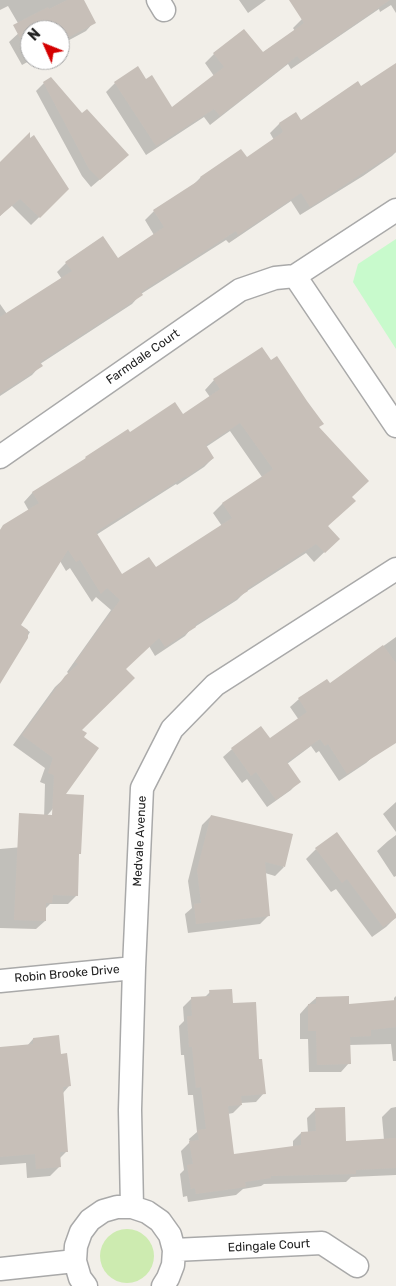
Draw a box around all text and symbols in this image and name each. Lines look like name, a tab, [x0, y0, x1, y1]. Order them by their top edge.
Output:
north arrow	[20, 20, 70, 70]
text: N	[25, 25, 44, 44]
street label: Farmdale Court	[104, 326, 182, 388]
street label: Medvale Avenue	[130, 795, 150, 887]
street label: Robin Brooke Drive	[14, 962, 120, 986]
street label: Edingale Court	[228, 1237, 310, 1255]

